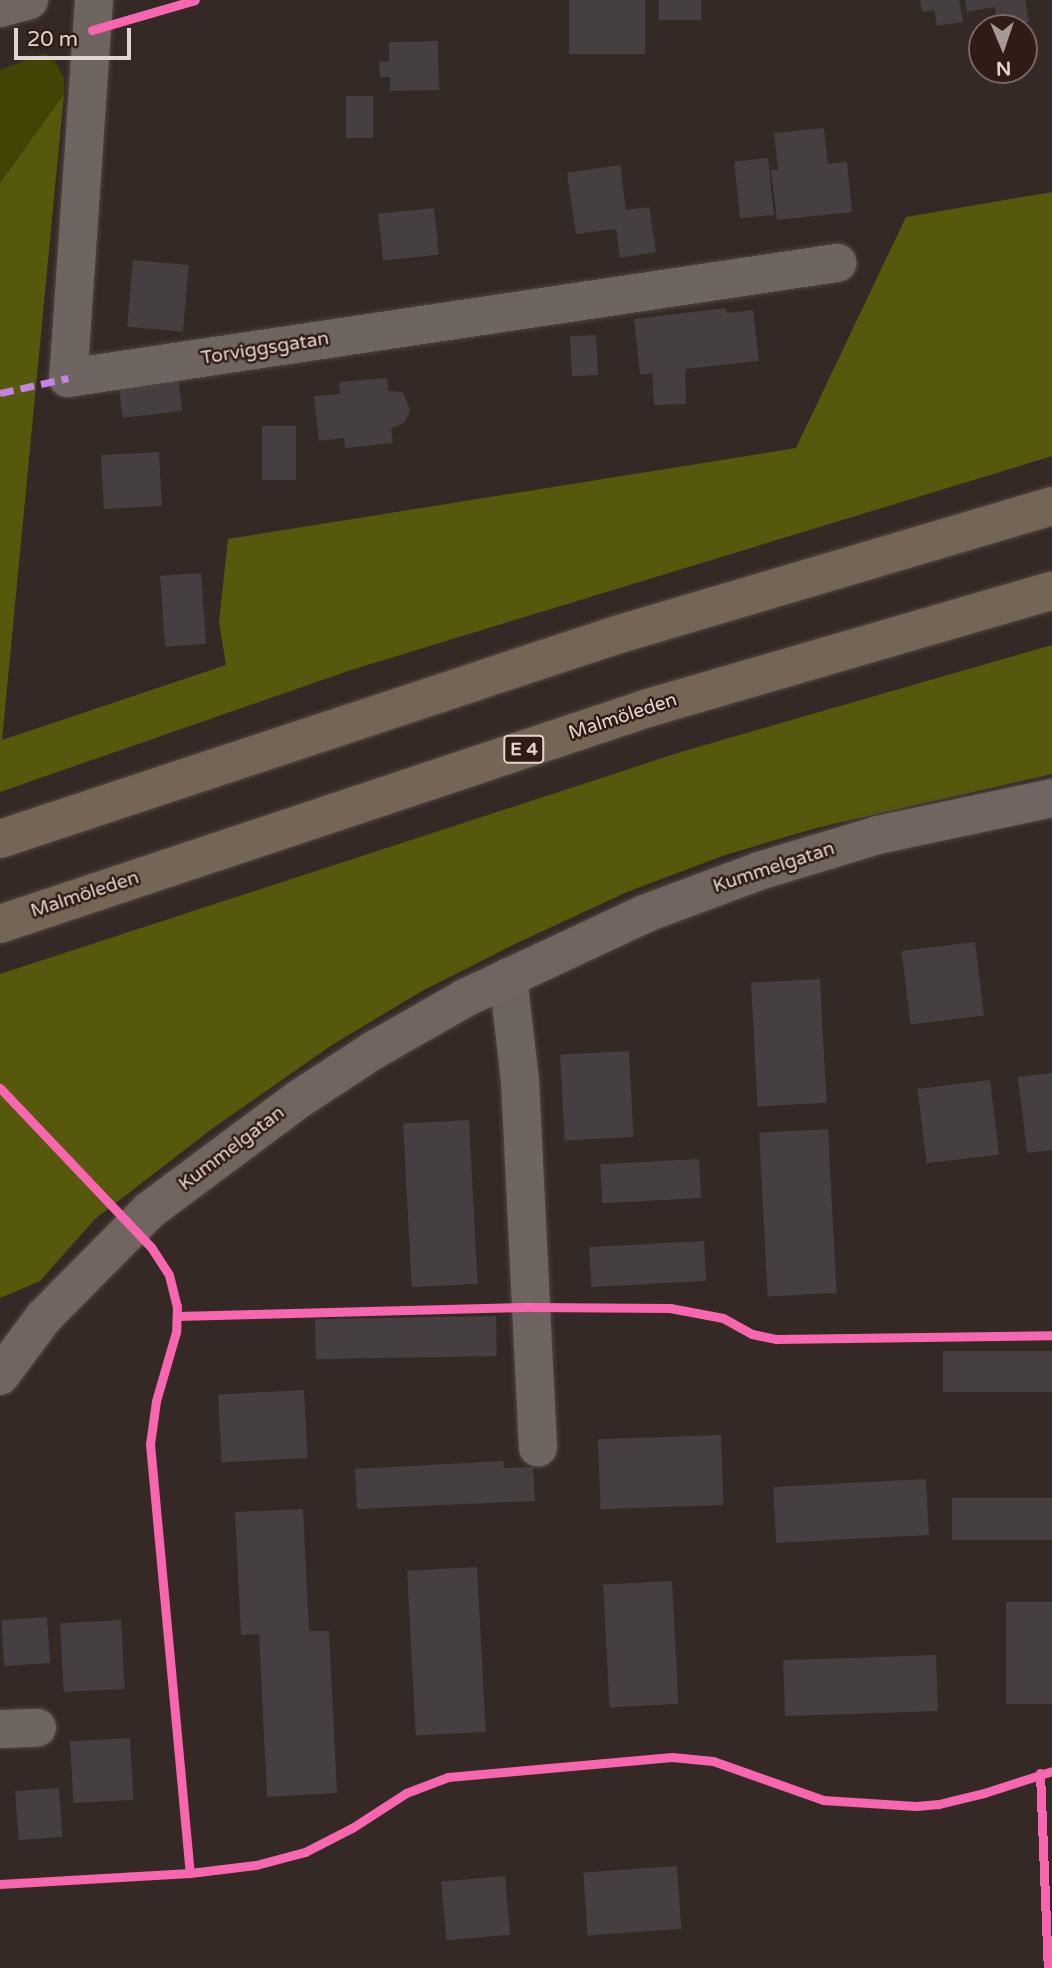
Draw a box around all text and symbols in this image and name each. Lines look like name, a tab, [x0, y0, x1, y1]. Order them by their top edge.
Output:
scale bar	[18, 14, 135, 58]
north arrow	[968, 14, 1038, 84]
text: 20 m	[27, 27, 78, 52]
text: N	[996, 57, 1012, 79]
street label: Torviggsgatan	[199, 328, 331, 370]
street label: Malmöleden	[566, 689, 680, 745]
road number: E 4	[503, 734, 545, 764]
street label: Kummelgatan	[710, 838, 838, 898]
street label: Malmöleden	[28, 867, 142, 923]
street label: Kummelgatan	[175, 1102, 289, 1196]

